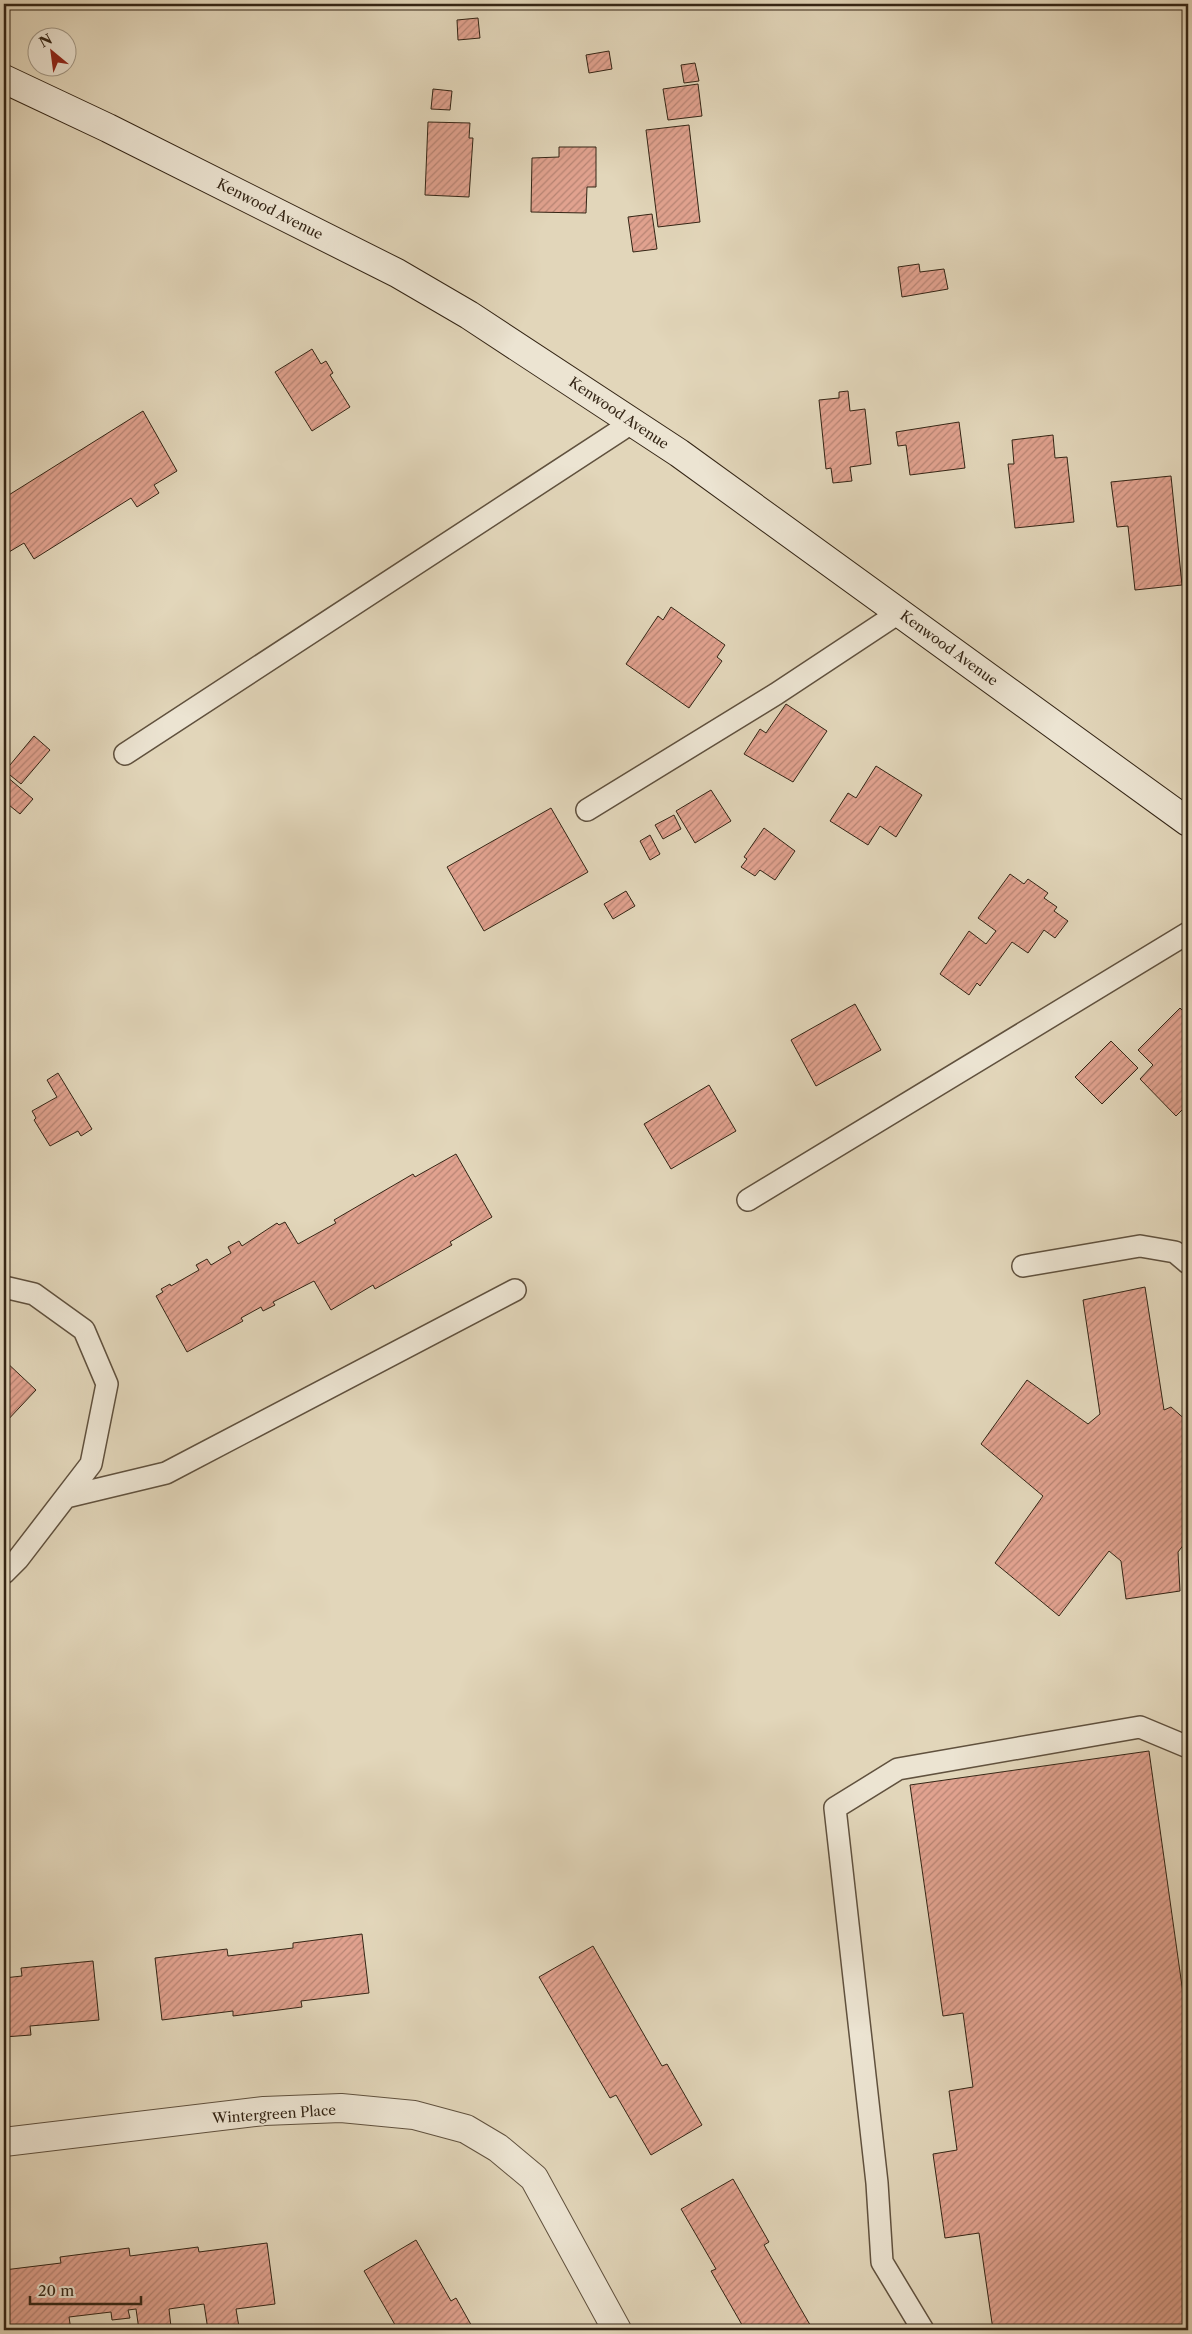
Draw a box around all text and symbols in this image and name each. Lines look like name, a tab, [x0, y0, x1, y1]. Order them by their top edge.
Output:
north arrow	[28, 28, 78, 78]
text: N	[36, 30, 55, 51]
street label: Kenwood Avenue	[214, 175, 326, 244]
street label: Kenwood Avenue	[566, 373, 672, 453]
street label: Kenwood Avenue	[897, 606, 1002, 690]
street label: Wintergreen Place	[210, 2101, 337, 2127]
scale bar	[30, 2274, 141, 2306]
text: 20 m	[38, 2281, 74, 2300]

